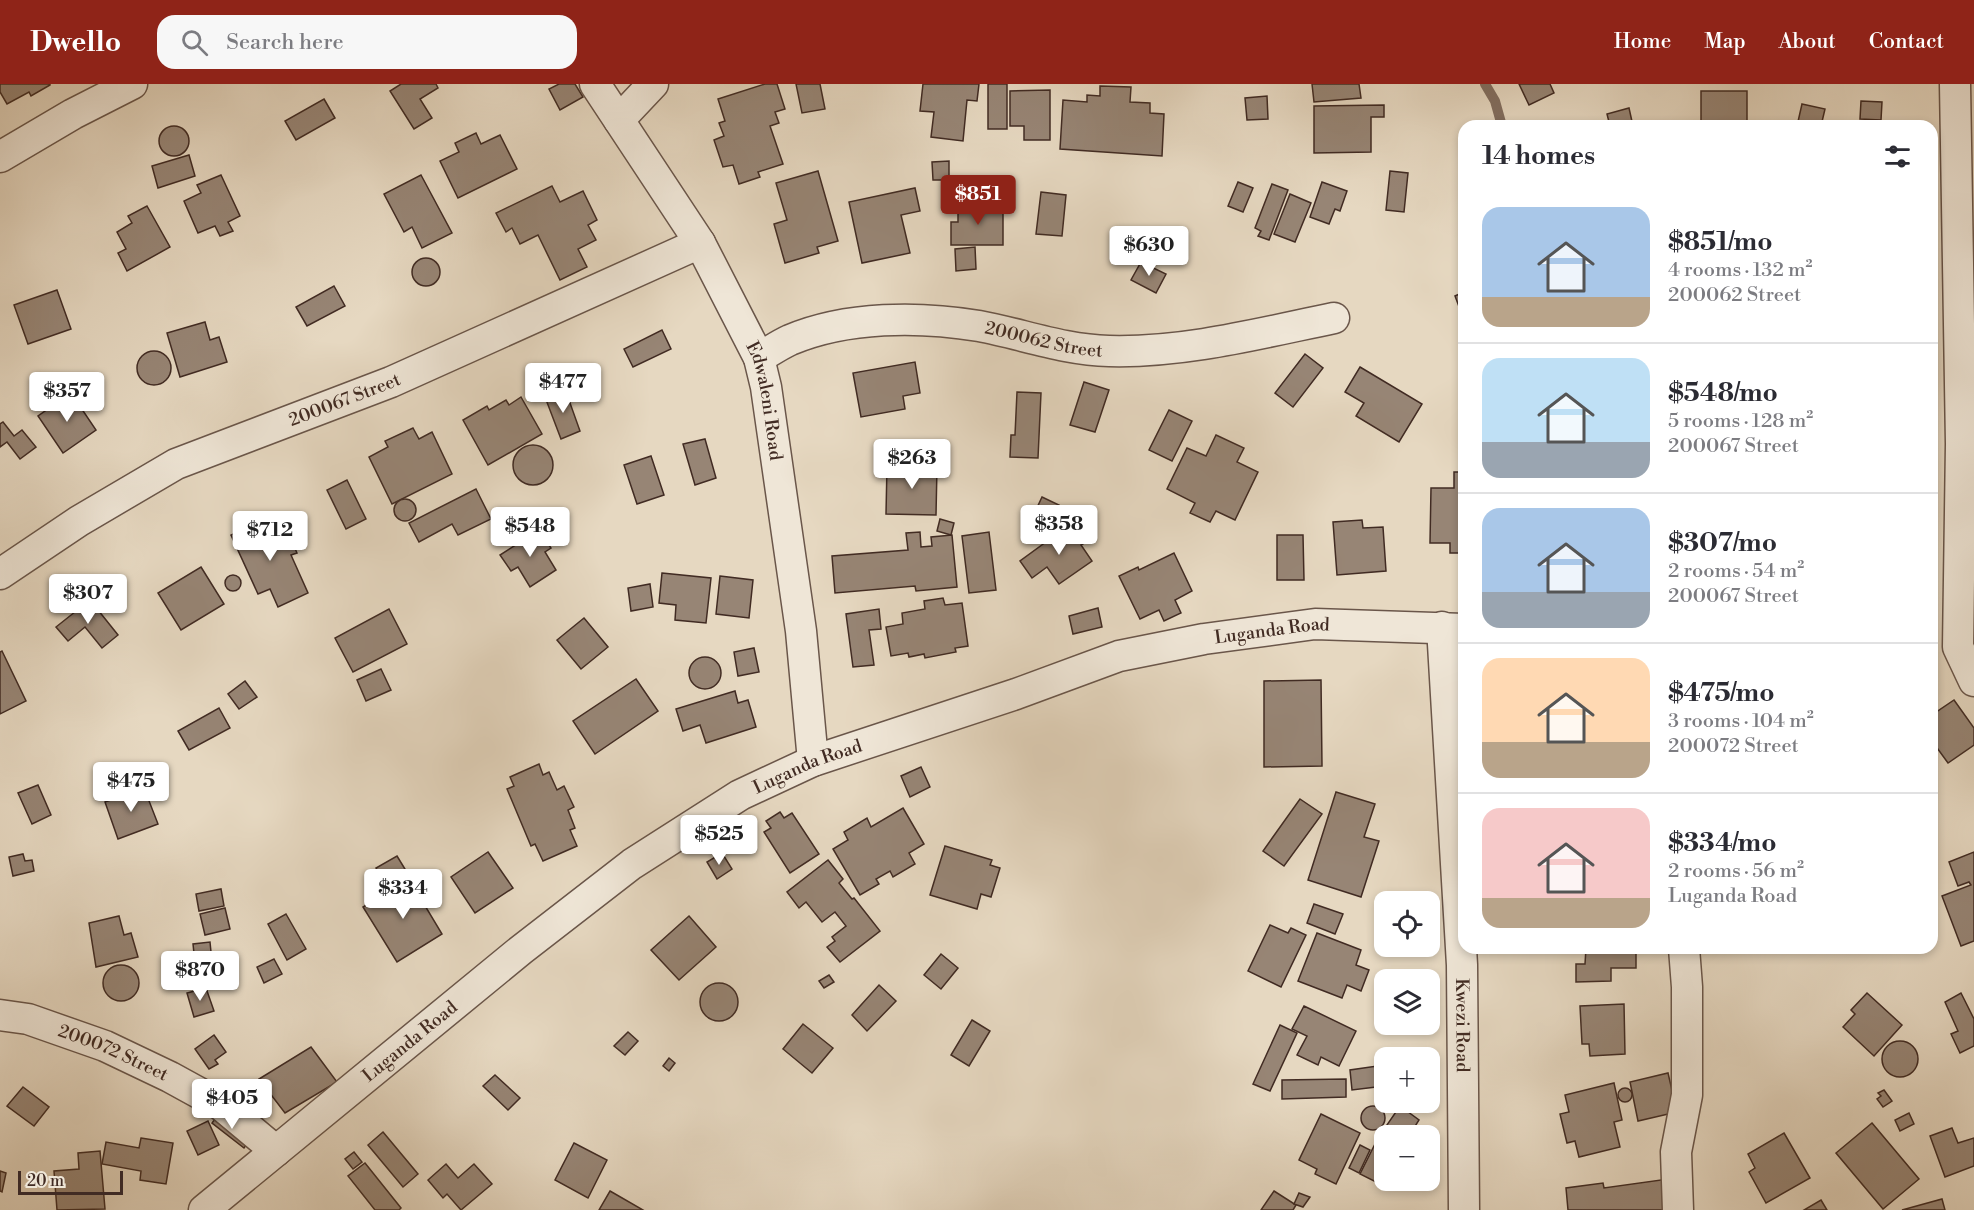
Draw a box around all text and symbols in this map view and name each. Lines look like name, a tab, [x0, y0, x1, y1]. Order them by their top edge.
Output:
search box	[157, 15, 577, 69]
text: Dwello	[30, 25, 121, 60]
icon: search	[178, 26, 211, 59]
text: Search here	[226, 29, 344, 56]
text: Home	[1614, 29, 1671, 55]
text: Map	[1704, 29, 1746, 55]
text: About	[1779, 29, 1836, 55]
text: Contact	[1869, 29, 1944, 55]
text: 14 homes	[1482, 140, 1595, 172]
icon: filters	[1881, 140, 1914, 173]
pin: $851	[942, 175, 1014, 226]
text: $851	[955, 182, 1001, 207]
pin: $630	[1113, 226, 1185, 277]
text: $851/mo	[1668, 226, 1773, 258]
icon: home	[1530, 231, 1602, 303]
text: $630	[1123, 233, 1175, 258]
text: 4 rooms · 132 m²	[1668, 258, 1812, 283]
text: 200062 Street	[1668, 283, 1801, 308]
street label: 200062 Street	[983, 316, 1104, 362]
street label: Edwaleni Road	[741, 337, 788, 463]
pin: $477	[527, 363, 599, 414]
street label: 200067 Street	[285, 368, 405, 431]
text: $477	[539, 370, 587, 395]
pin: $357	[31, 372, 103, 423]
text: $548/mo	[1668, 377, 1778, 409]
text: $357	[43, 379, 91, 404]
icon: home	[1530, 382, 1602, 454]
text: 5 rooms · 128 m²	[1668, 409, 1813, 434]
text: 200067 Street	[1668, 434, 1799, 459]
pin: $263	[876, 439, 948, 490]
text: $263	[887, 446, 937, 471]
pin: $358	[1023, 505, 1095, 556]
pin: $548	[494, 507, 566, 558]
pin: $712	[234, 511, 306, 562]
text: $358	[1034, 512, 1084, 537]
text: $548	[505, 514, 555, 539]
text: $712	[247, 518, 293, 543]
text: $307/mo	[1668, 527, 1777, 559]
icon: home	[1530, 532, 1602, 604]
text: 2 rooms · 54 m²	[1668, 559, 1804, 584]
pin: $307	[52, 574, 124, 625]
text: $307	[63, 581, 113, 606]
text: 200067 Street	[1668, 584, 1799, 609]
street label: Luganda Road	[1213, 612, 1331, 649]
text: $475/mo	[1668, 677, 1774, 709]
icon: home	[1530, 682, 1602, 754]
text: 3 rooms · 104 m²	[1668, 709, 1814, 734]
street label: Luganda Road	[749, 734, 866, 799]
text: 200072 Street	[1668, 734, 1799, 759]
pin: $475	[95, 762, 167, 813]
text: $475	[107, 769, 155, 794]
pin: $525	[683, 815, 755, 866]
text: $525	[694, 822, 744, 847]
text: $334/mo	[1668, 827, 1777, 859]
icon: home	[1530, 832, 1602, 904]
text: 2 rooms · 56 m²	[1668, 859, 1804, 884]
pin: $334	[367, 869, 439, 920]
text: $334	[378, 876, 428, 901]
text: Luganda Road	[1668, 884, 1797, 909]
map controls	[1374, 891, 1440, 1191]
button: locate	[1374, 891, 1440, 957]
pin: $870	[164, 951, 236, 1002]
text: $870	[175, 958, 225, 983]
button: layers	[1374, 969, 1440, 1035]
street label: Kwezi Road	[1451, 978, 1474, 1073]
street label: Luganda Road	[357, 995, 462, 1087]
street label: 200072 Street	[55, 1019, 173, 1086]
button: +	[1374, 1047, 1440, 1113]
pin: $405	[196, 1079, 268, 1130]
text: $405	[206, 1086, 258, 1111]
button: −	[1374, 1125, 1440, 1191]
scale bar	[18, 1168, 123, 1196]
text: 20 m	[27, 1171, 64, 1191]

